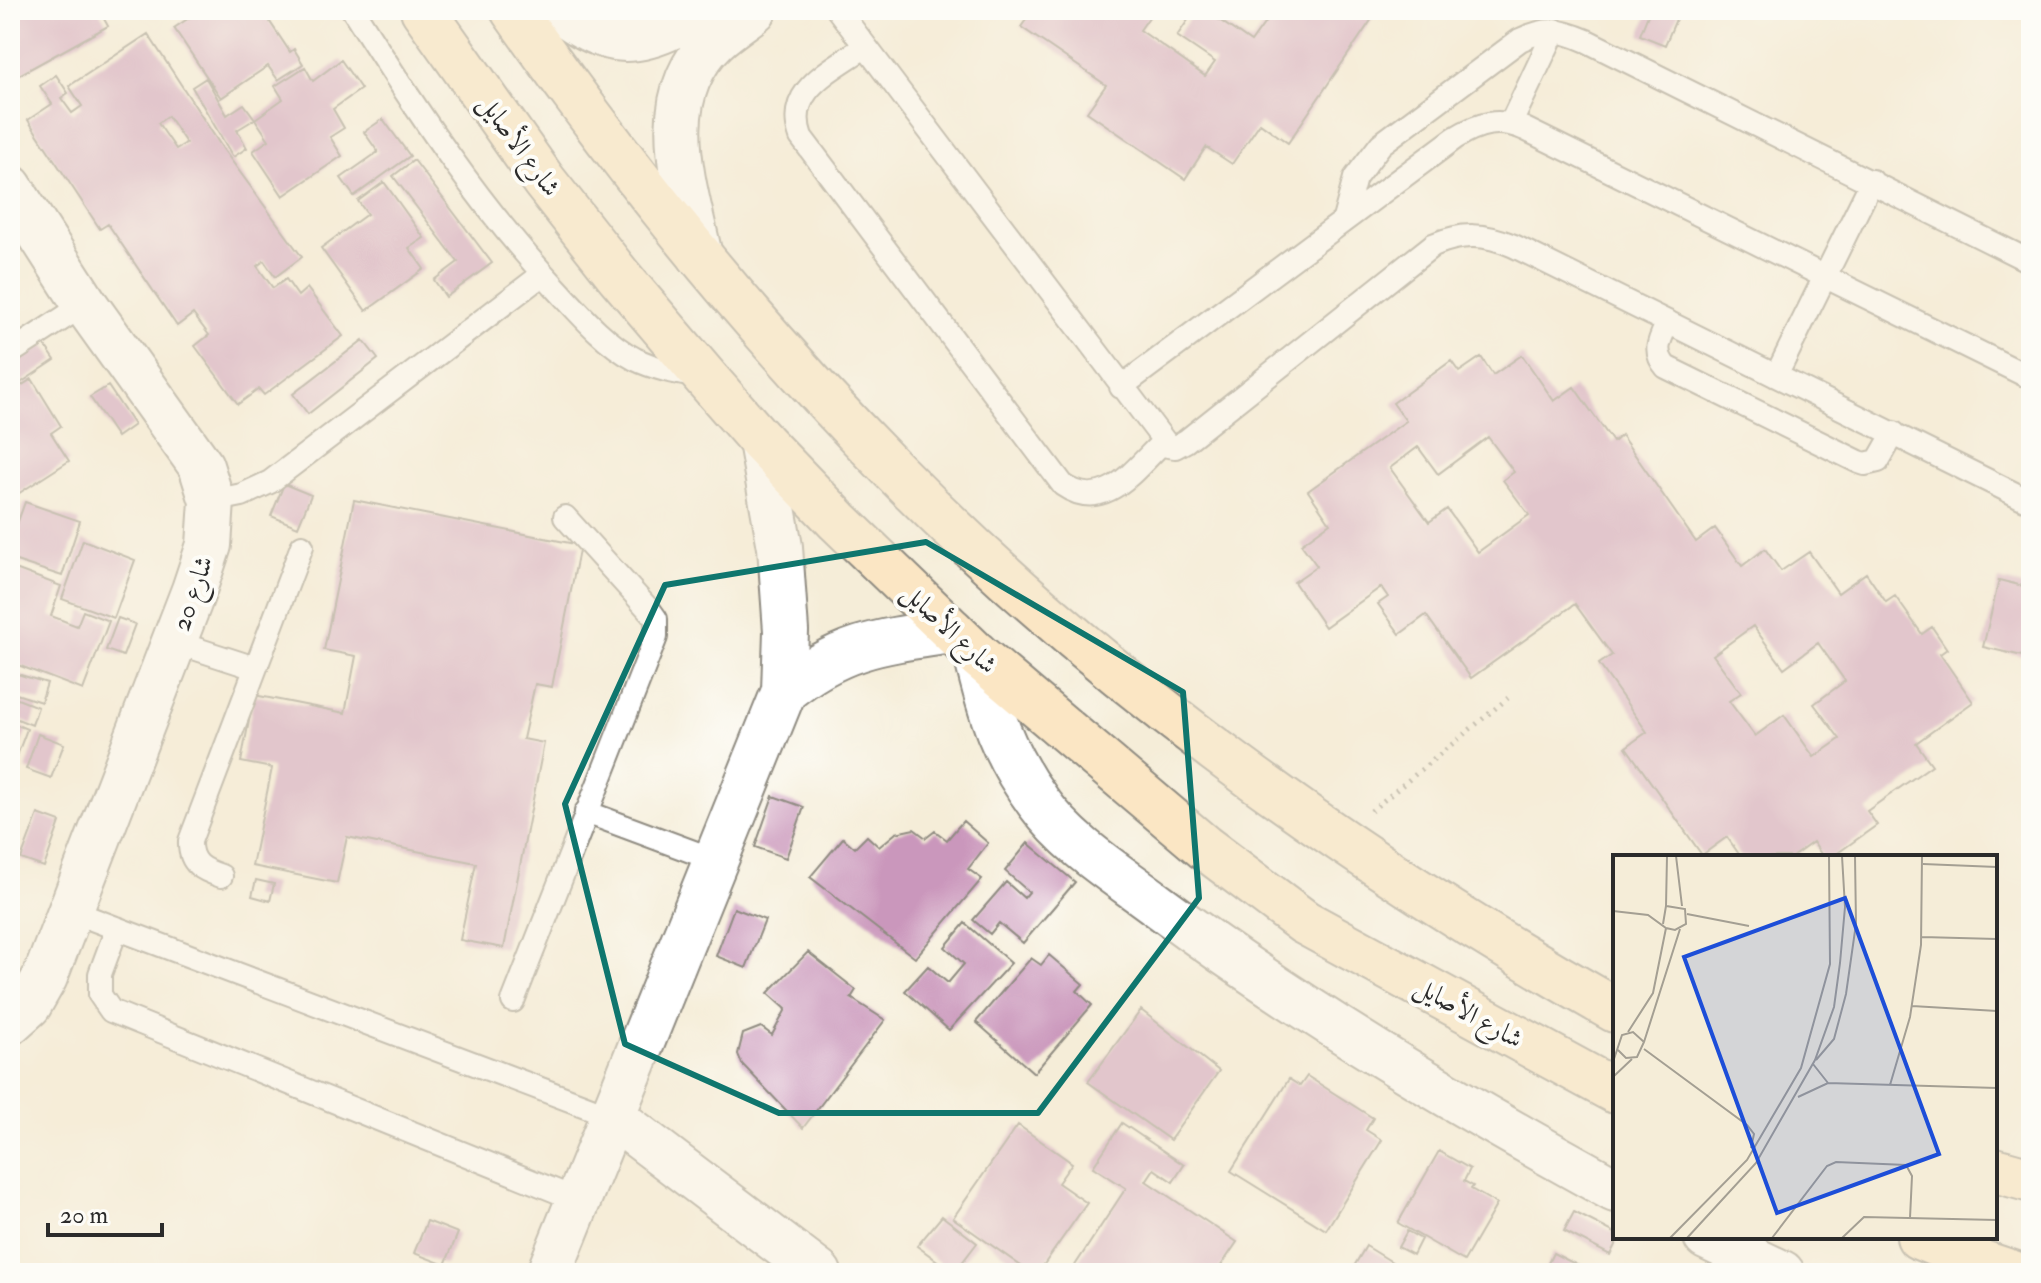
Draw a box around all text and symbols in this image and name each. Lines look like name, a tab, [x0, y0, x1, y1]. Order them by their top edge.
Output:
street label: شارع الأصايل	[467, 86, 569, 206]
street label: شارع 20	[165, 552, 225, 637]
street label: شارع الأصايل	[892, 574, 1006, 685]
inset map	[1613, 855, 1997, 1239]
street label: شارع الأصايل	[1406, 967, 1530, 1060]
scale bar	[48, 1187, 162, 1237]
text: 20 m	[60, 1200, 109, 1231]

